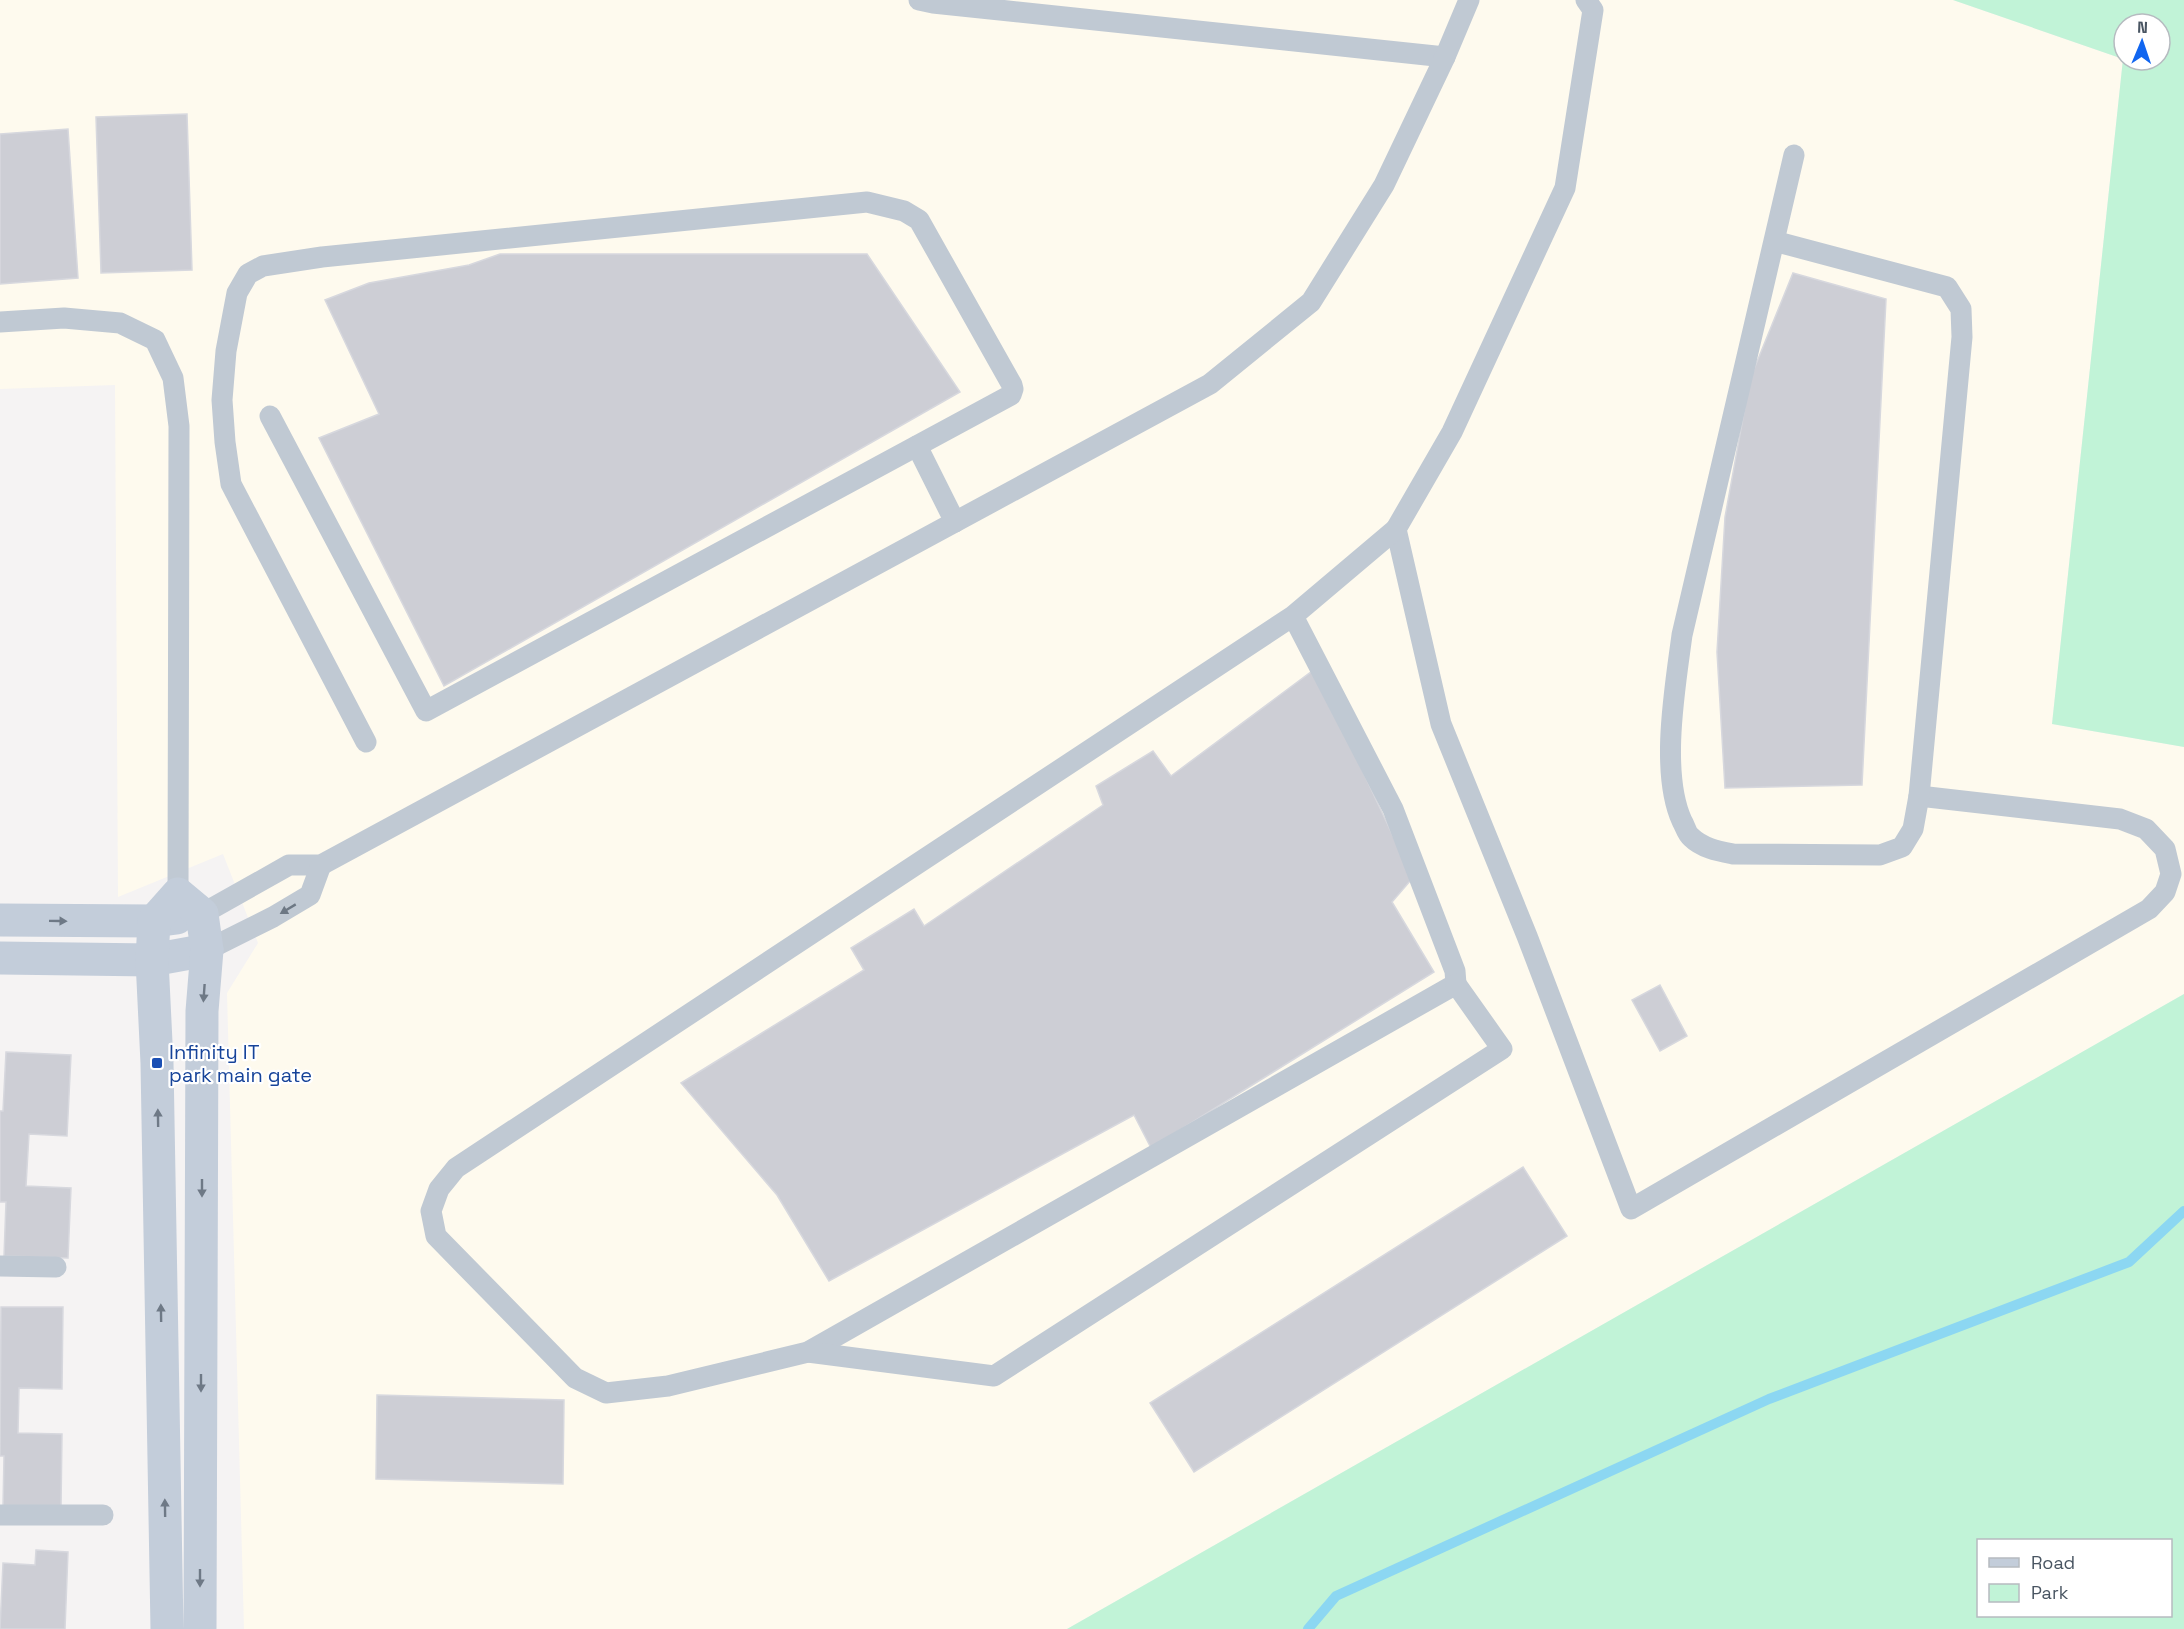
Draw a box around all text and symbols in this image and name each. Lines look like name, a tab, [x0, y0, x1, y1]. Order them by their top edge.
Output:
north arrow	[2112, 12, 2172, 72]
text: N	[2137, 17, 2148, 38]
one-way arrow	[280, 903, 296, 914]
one-way arrow	[49, 916, 68, 925]
one-way arrow	[199, 984, 208, 1003]
place label: Infinity IT park main gate	[169, 1039, 312, 1088]
marker: Infinity IT park main gate	[150, 1056, 164, 1070]
one-way arrow	[153, 1108, 162, 1127]
one-way arrow	[197, 1178, 207, 1197]
one-way arrow	[156, 1303, 166, 1322]
one-way arrow	[196, 1373, 206, 1392]
one-way arrow	[160, 1498, 170, 1517]
legend	[1977, 1539, 2172, 1617]
text: Road	[2031, 1551, 2075, 1574]
one-way arrow	[195, 1568, 205, 1587]
text: Park	[2031, 1581, 2069, 1604]

